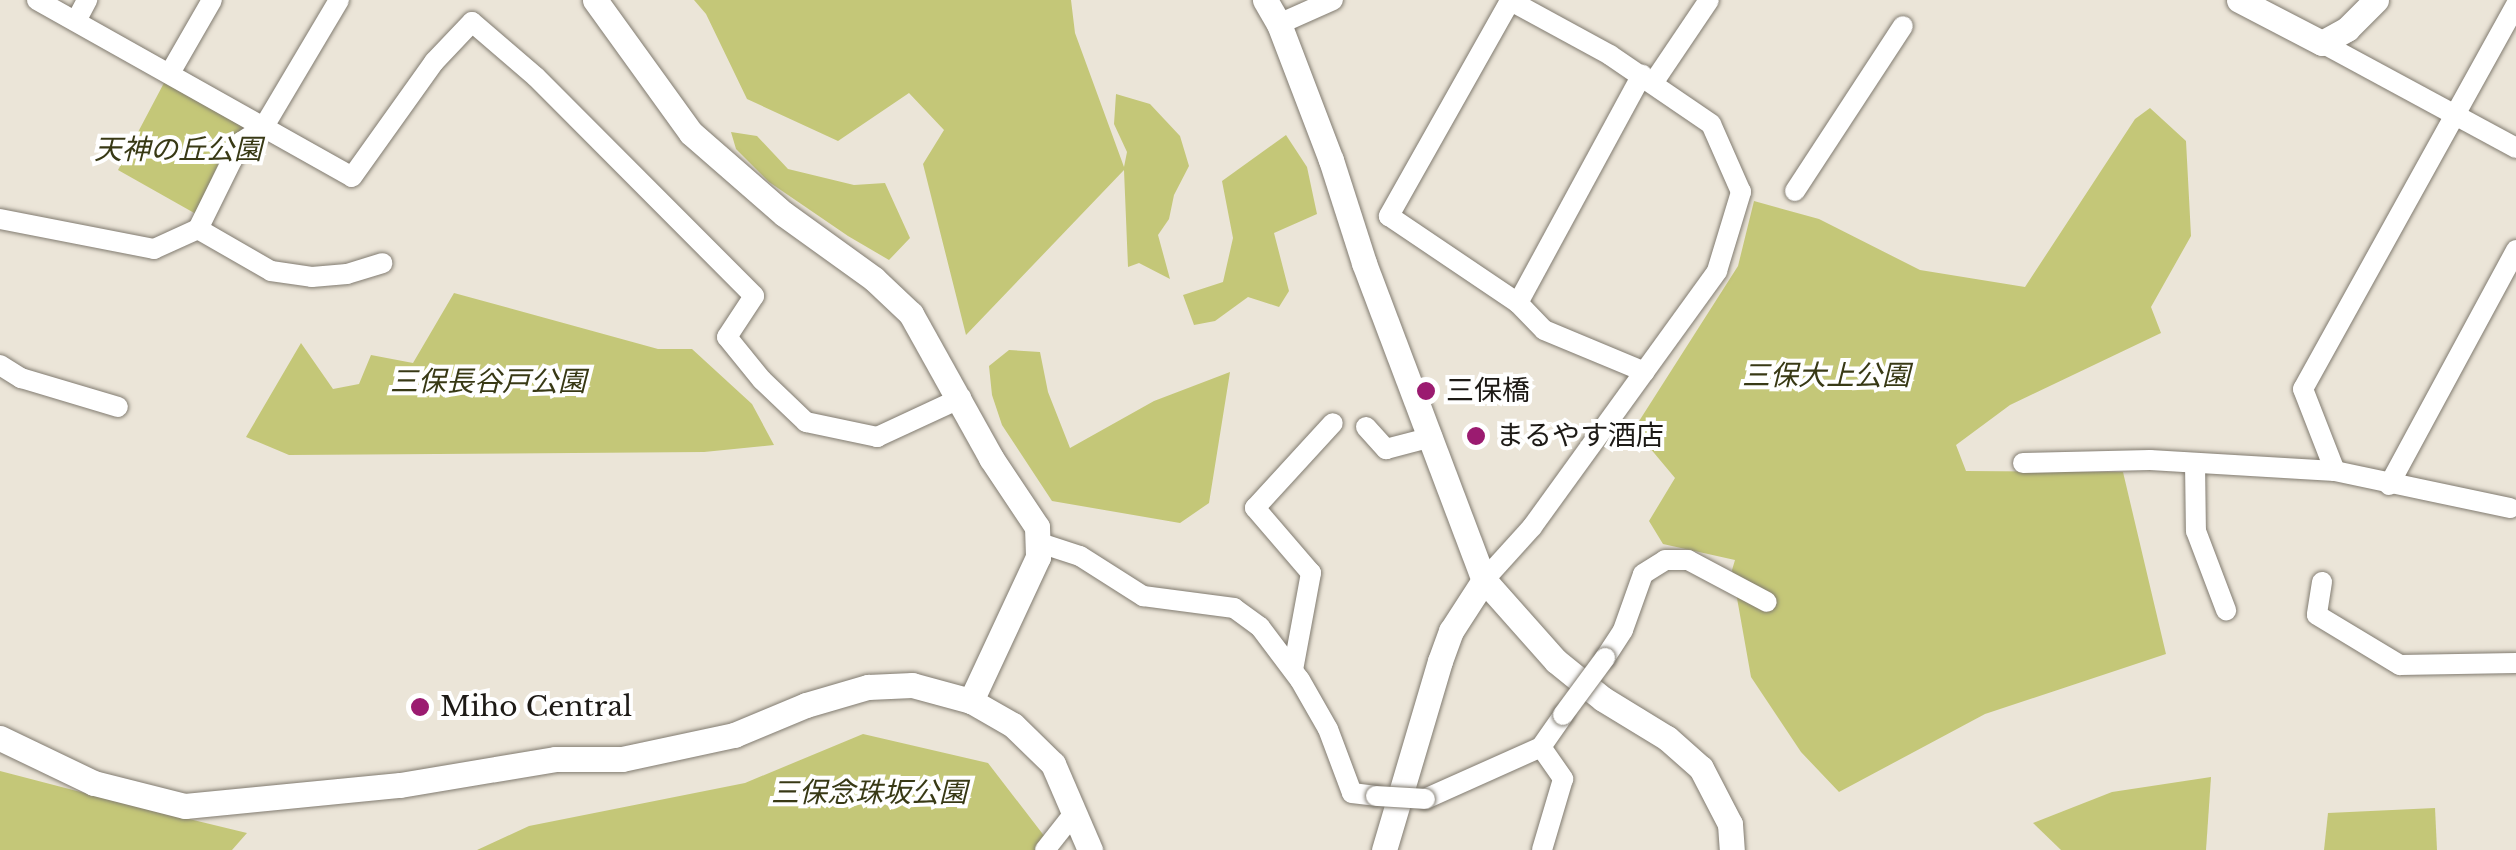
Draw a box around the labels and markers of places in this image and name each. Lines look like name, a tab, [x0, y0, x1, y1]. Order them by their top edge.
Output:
place label: 三保橋	[1446, 374, 1530, 408]
marker: 三保橋	[1415, 380, 1437, 402]
place label: まるやす酒店	[1496, 419, 1664, 453]
marker: まるやす酒店	[1465, 425, 1487, 447]
place label: Miho Central	[440, 690, 632, 724]
marker: Miho Central	[409, 696, 431, 718]

